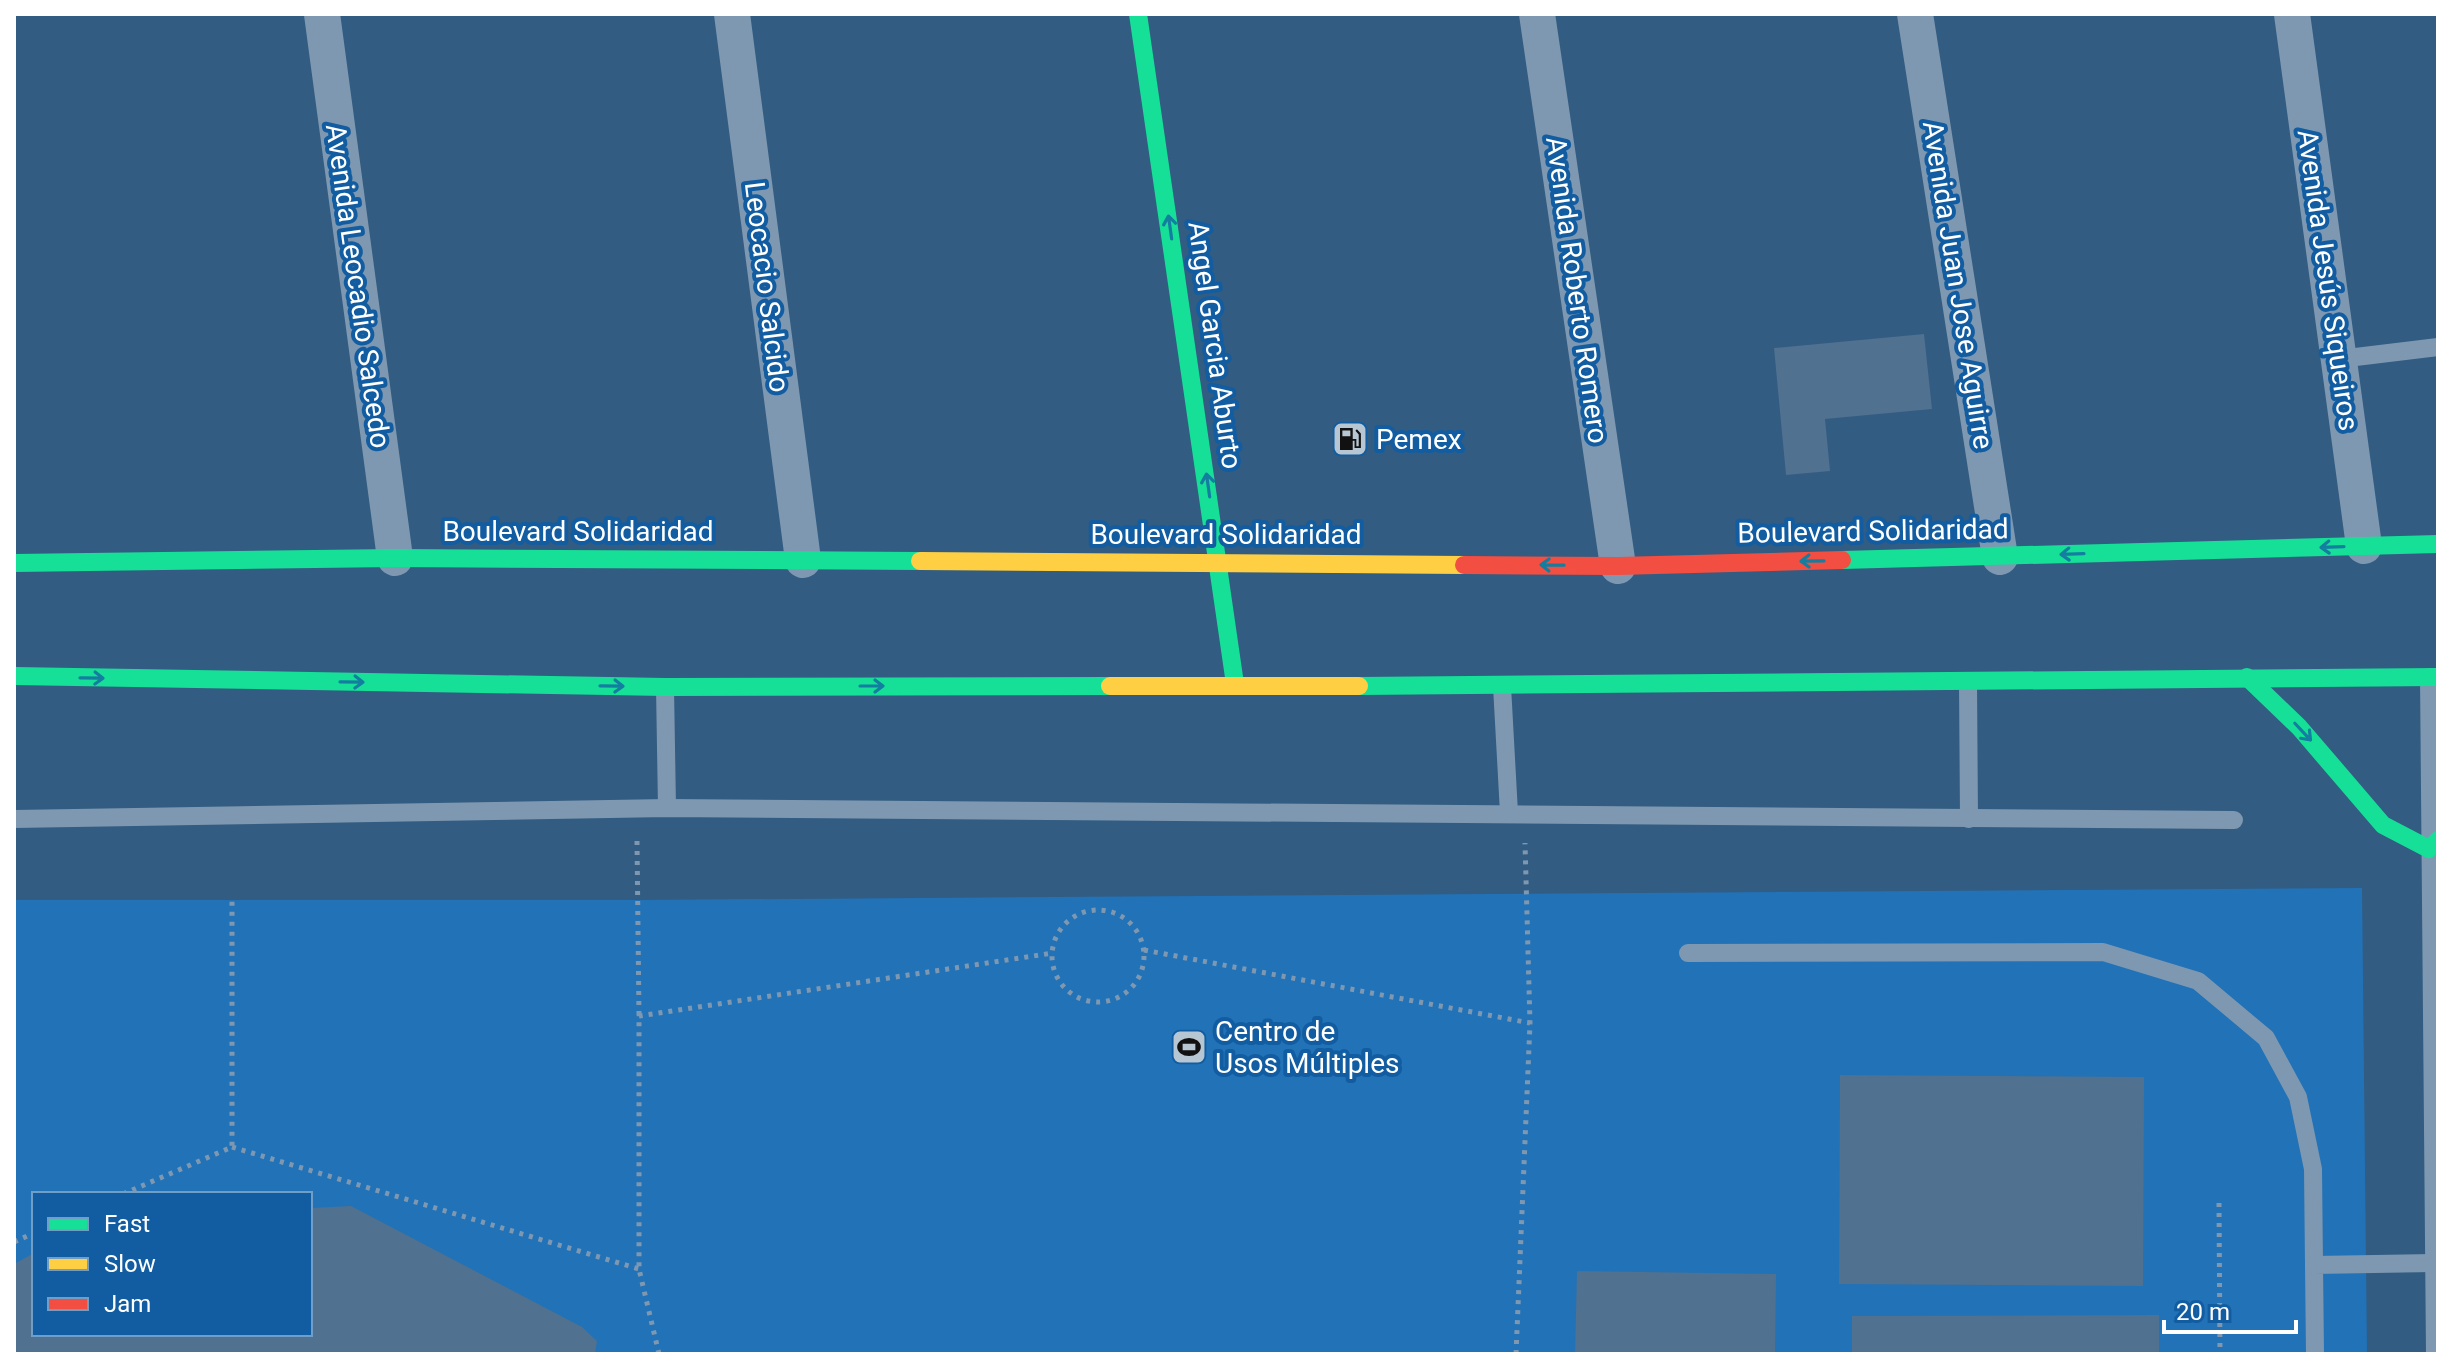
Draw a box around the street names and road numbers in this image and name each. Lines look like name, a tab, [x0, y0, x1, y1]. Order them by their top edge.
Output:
street label: Avenida Juan Jose Aguirre	[1916, 118, 2000, 452]
street label: Avenida Leocadio Salcedo	[319, 122, 397, 450]
street label: Avenida Jesús Siqueiros	[2291, 127, 2365, 433]
street label: Avenida Roberto Romero	[1539, 134, 1615, 446]
street label: Leocacio Salcido	[738, 180, 796, 394]
street label: Angel Garcia Aburto	[1181, 219, 1249, 471]
street label: Boulevard Solidaridad	[1737, 512, 2009, 550]
street label: Boulevard Solidaridad	[442, 515, 714, 548]
street label: Boulevard Solidaridad	[1090, 518, 1362, 551]

